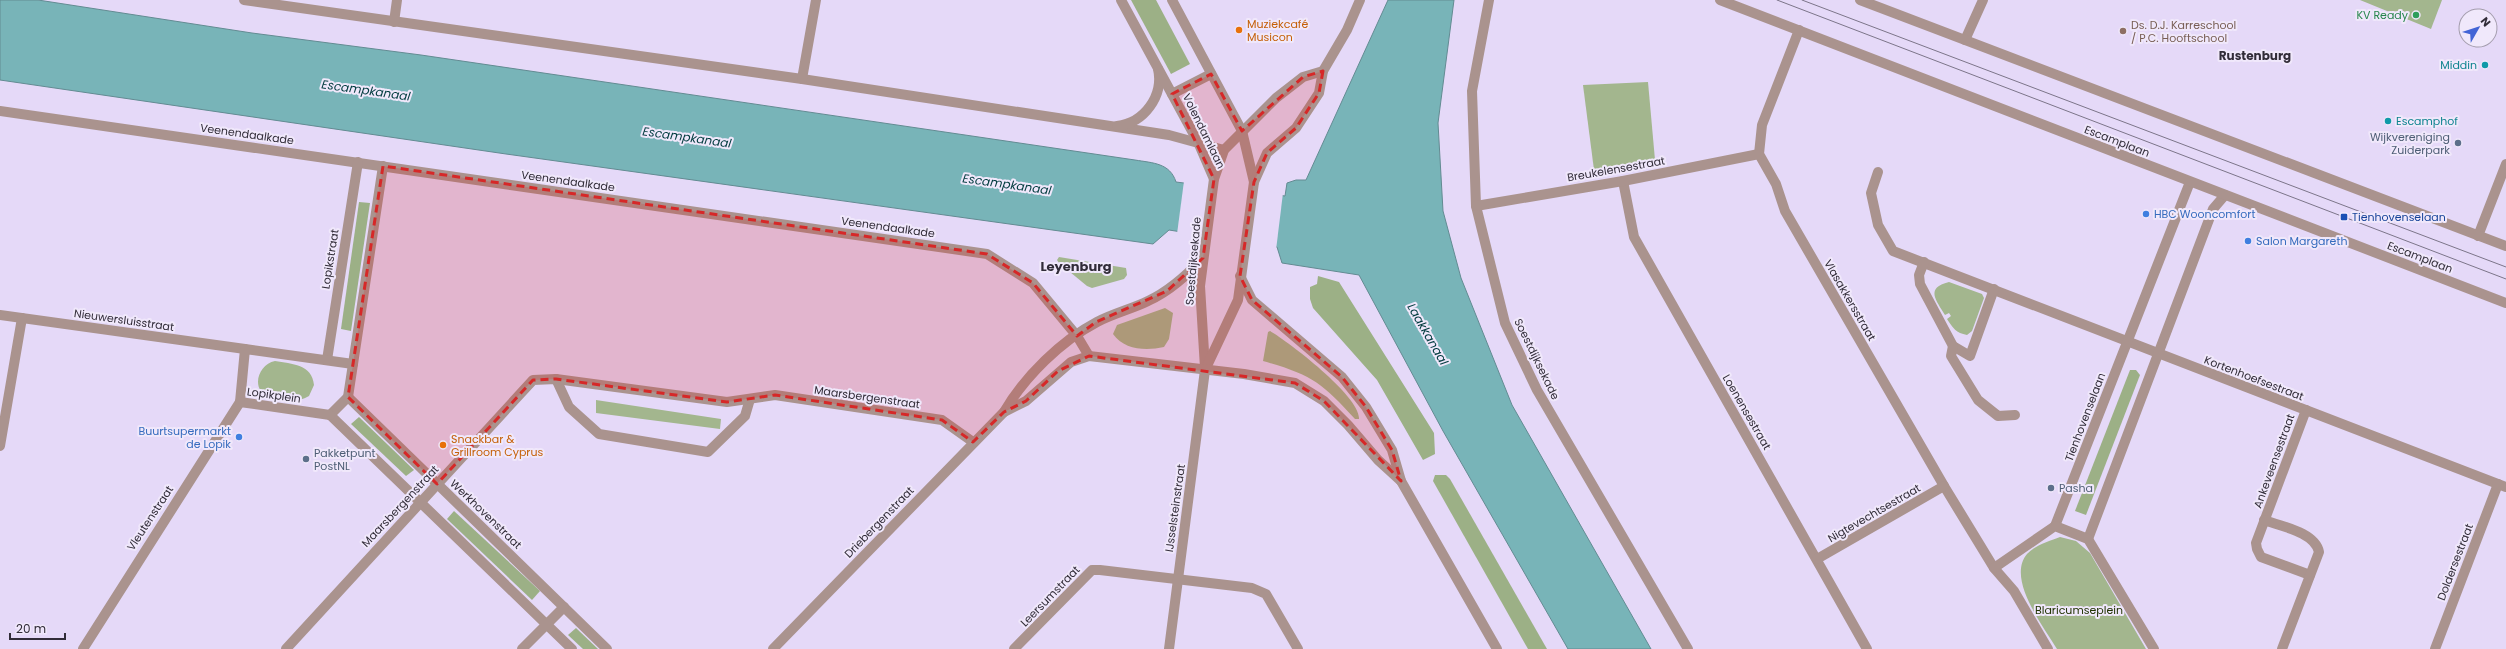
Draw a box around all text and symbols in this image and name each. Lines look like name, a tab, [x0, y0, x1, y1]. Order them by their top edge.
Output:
place label: KV Ready	[2356, 7, 2409, 23]
north arrow	[2458, 8, 2498, 48]
marker: KV Ready	[2411, 10, 2421, 20]
text: N	[2477, 13, 2495, 30]
place label: Muziekcafé Musicon	[1247, 16, 1308, 45]
place label: Ds. D.J. Karreschool / P.C. Hooftschool	[2131, 17, 2236, 46]
marker: Muziekcafé Musicon	[1234, 25, 1244, 35]
marker: Ds. D.J. Karreschool / P.C. Hooftschool	[2118, 26, 2128, 36]
district label: Rustenburg	[2219, 47, 2291, 64]
place label: Middin	[2440, 57, 2477, 73]
marker: Middin	[2480, 60, 2490, 70]
water label: Escampkanaal	[321, 75, 412, 105]
street label: Volendamlaan	[1179, 91, 1229, 171]
place label: Escamphof	[2396, 113, 2458, 129]
marker: Escamphof	[2383, 116, 2393, 126]
street label: Veenendaalkade	[199, 120, 295, 149]
street label: Escamplaan	[2082, 121, 2152, 161]
water label: Escampkanaal	[642, 122, 733, 152]
place label: Wijkvereniging Zuiderpark	[2370, 129, 2450, 158]
marker: Wijkvereniging Zuiderpark	[2453, 138, 2463, 148]
street label: Breukelensestraat	[1566, 153, 1666, 185]
street label: Veenendaalkade	[520, 167, 616, 196]
water label: Escampkanaal	[962, 169, 1053, 199]
place label: HBC Wooncomfort	[2154, 206, 2255, 222]
marker: HBC Wooncomfort	[2141, 209, 2151, 219]
place label: Tienhovenselaan	[2352, 209, 2446, 225]
marker: Tienhovenselaan	[2339, 212, 2349, 222]
street label: Veenendaalkade	[840, 213, 936, 242]
street label: Soestdijksekade	[1181, 216, 1205, 306]
street label: Lopikstraat	[317, 228, 343, 290]
place label: Salon Margareth	[2256, 233, 2347, 249]
marker: Salon Margareth	[2243, 236, 2253, 246]
street label: Escamplaan	[2385, 237, 2455, 277]
street label: Vlasakkersstraat	[1820, 256, 1880, 344]
district label: Leyenburg	[1040, 257, 1112, 276]
water label: Laakkanaal	[1403, 300, 1453, 368]
street label: Nieuwersluisstraat	[73, 305, 175, 335]
street label: Soestdijksekade	[1510, 316, 1564, 402]
street label: Kortenhoefsestraat	[2202, 352, 2306, 404]
street label: Tienhovenselaan	[2061, 370, 2109, 464]
street label: Loenensestraat	[1719, 371, 1775, 453]
street label: Maarsbergenstraat	[813, 382, 921, 412]
street label: Lopikplein	[246, 383, 302, 407]
street label: Ankeveensestraat	[2250, 412, 2298, 510]
place label: Buurtsupermarkt de Lopik	[138, 423, 231, 452]
place label: Snackbar & Grillroom Cyprus	[451, 431, 543, 460]
marker: Buurtsupermarkt de Lopik	[234, 432, 244, 442]
marker: Snackbar & Grillroom Cyprus	[438, 440, 448, 450]
place label: Pakketpunt PostNL	[314, 445, 375, 474]
marker: Pakketpunt PostNL	[301, 454, 311, 464]
street label: Maarsbergenstraat	[358, 462, 442, 550]
street label: IJsselsteinstraat	[1161, 463, 1189, 553]
street label: Werkhovenstraat	[447, 476, 525, 552]
street label: Nigtevechtsestraat	[1825, 480, 1923, 546]
place label: Pasha	[2059, 480, 2093, 496]
street label: Vleutenstraat	[123, 482, 177, 554]
street label: Driebergenstraat	[841, 483, 917, 561]
marker: Pasha	[2046, 483, 2056, 493]
street label: Doldersestraat	[2433, 521, 2477, 603]
street label: Leersumstraat	[1017, 562, 1083, 630]
park label: Blaricumseplein	[2035, 602, 2123, 618]
scale bar	[10, 615, 65, 641]
text: 20 m	[16, 620, 46, 637]

